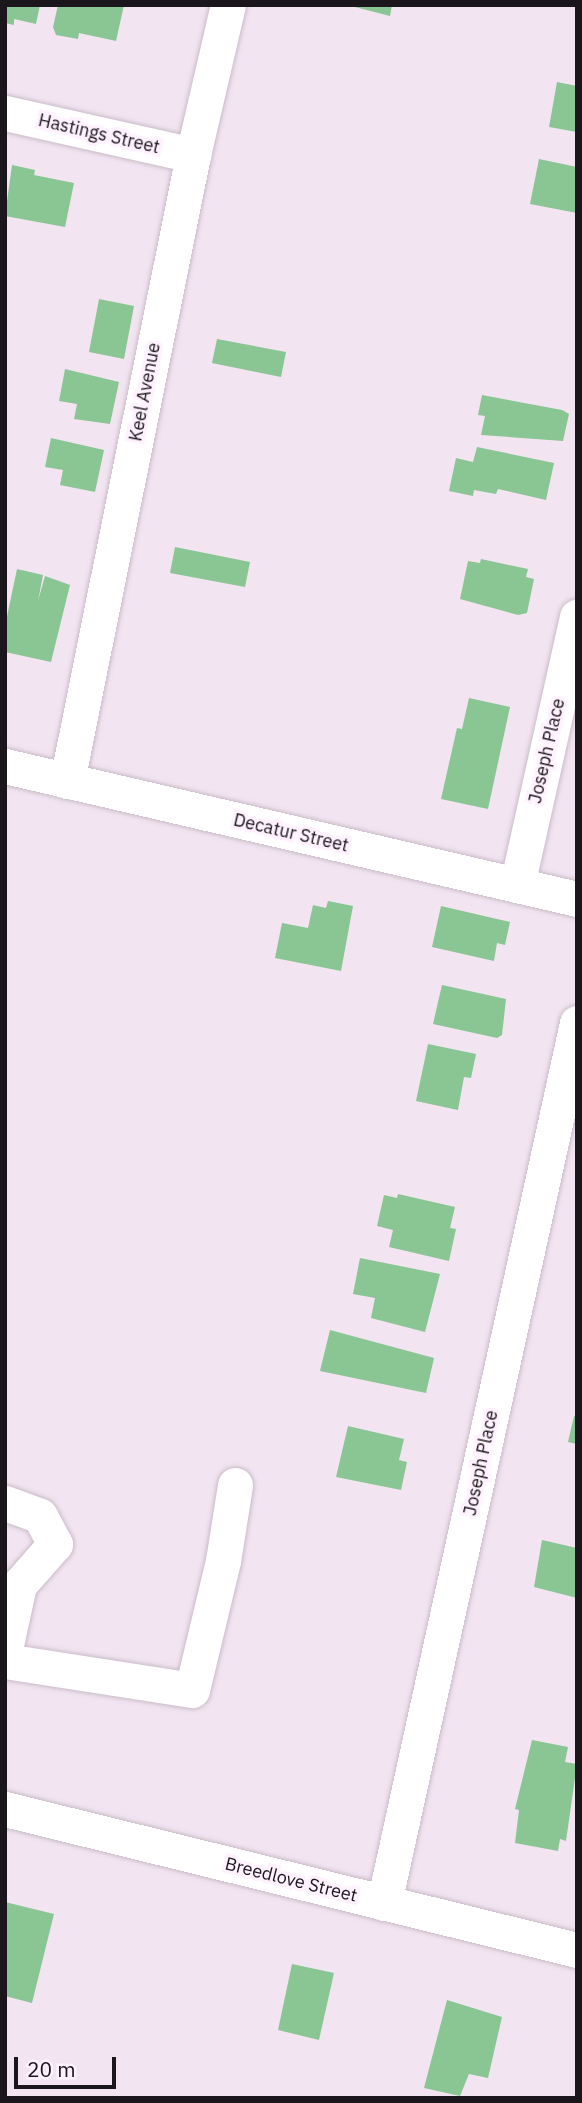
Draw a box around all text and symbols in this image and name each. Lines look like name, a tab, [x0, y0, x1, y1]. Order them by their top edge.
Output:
street label: Hastings Street	[36, 110, 162, 158]
street label: Keel Avenue	[125, 341, 165, 443]
street label: Joseph Place	[524, 696, 570, 806]
street label: Decatur Street	[231, 809, 351, 857]
street label: Joseph Place	[459, 1408, 503, 1518]
street label: Breedlove Street	[223, 1853, 359, 1907]
scale bar	[18, 2044, 119, 2088]
text: 20 m	[27, 2055, 76, 2083]

